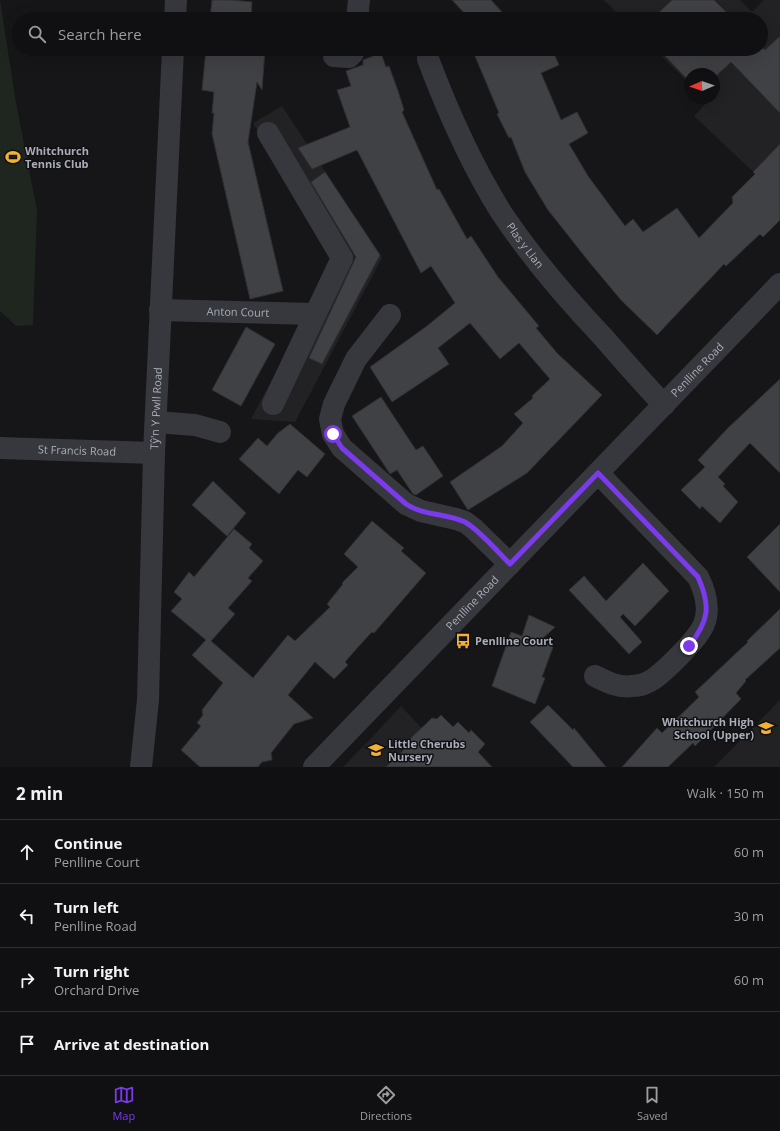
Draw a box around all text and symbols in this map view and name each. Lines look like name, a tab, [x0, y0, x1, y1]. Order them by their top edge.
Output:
search box	[12, 12, 768, 56]
icon: search	[26, 23, 48, 45]
text: Search here	[58, 24, 142, 44]
north arrow	[684, 68, 720, 104]
place label: Whitchurch Tennis Club	[25, 143, 89, 171]
sports icon: Whitchurch Tennis Club	[4, 148, 22, 166]
street label: Plas y Llan	[503, 219, 547, 271]
street label: Anton Court	[206, 303, 270, 320]
street label: Penlline Road	[667, 339, 727, 400]
street label: Tŷ'n Y Pwll Road	[146, 367, 165, 450]
route start	[324, 425, 342, 443]
street label: St Francis Road	[38, 441, 116, 459]
street label: Penlline Road	[442, 572, 502, 633]
bus stop icon: Penlline Court	[454, 632, 472, 650]
place label: Penlline Court	[475, 633, 553, 648]
route end	[680, 637, 698, 655]
place label: Whitchurch High School (Upper)	[662, 714, 754, 742]
school or university icon: Whitchurch High School (Upper)	[757, 719, 775, 737]
place label: Little Cherubs Nursery	[388, 736, 466, 764]
school or university icon: Little Cherubs Nursery	[367, 741, 385, 759]
text: 2 min	[16, 782, 63, 805]
text: Walk · 150 m	[687, 784, 764, 802]
text: Continue	[54, 833, 122, 853]
icon: ahead	[16, 841, 38, 863]
text: 60 m	[734, 843, 764, 861]
text: Penlline Court	[54, 853, 140, 871]
text: Turn left	[54, 897, 119, 917]
icon: left	[16, 905, 38, 927]
text: 30 m	[734, 907, 764, 925]
text: Penlline Road	[54, 917, 137, 935]
text: Turn right	[54, 961, 129, 981]
icon: right	[16, 969, 38, 991]
text: 60 m	[734, 971, 764, 989]
text: Orchard Drive	[54, 981, 139, 999]
icon: arrive	[16, 1033, 38, 1055]
text: Arrive at destination	[54, 1034, 209, 1054]
tab: Map	[112, 1084, 135, 1123]
tab: Directions	[360, 1084, 412, 1123]
tab: Saved	[637, 1084, 668, 1123]

